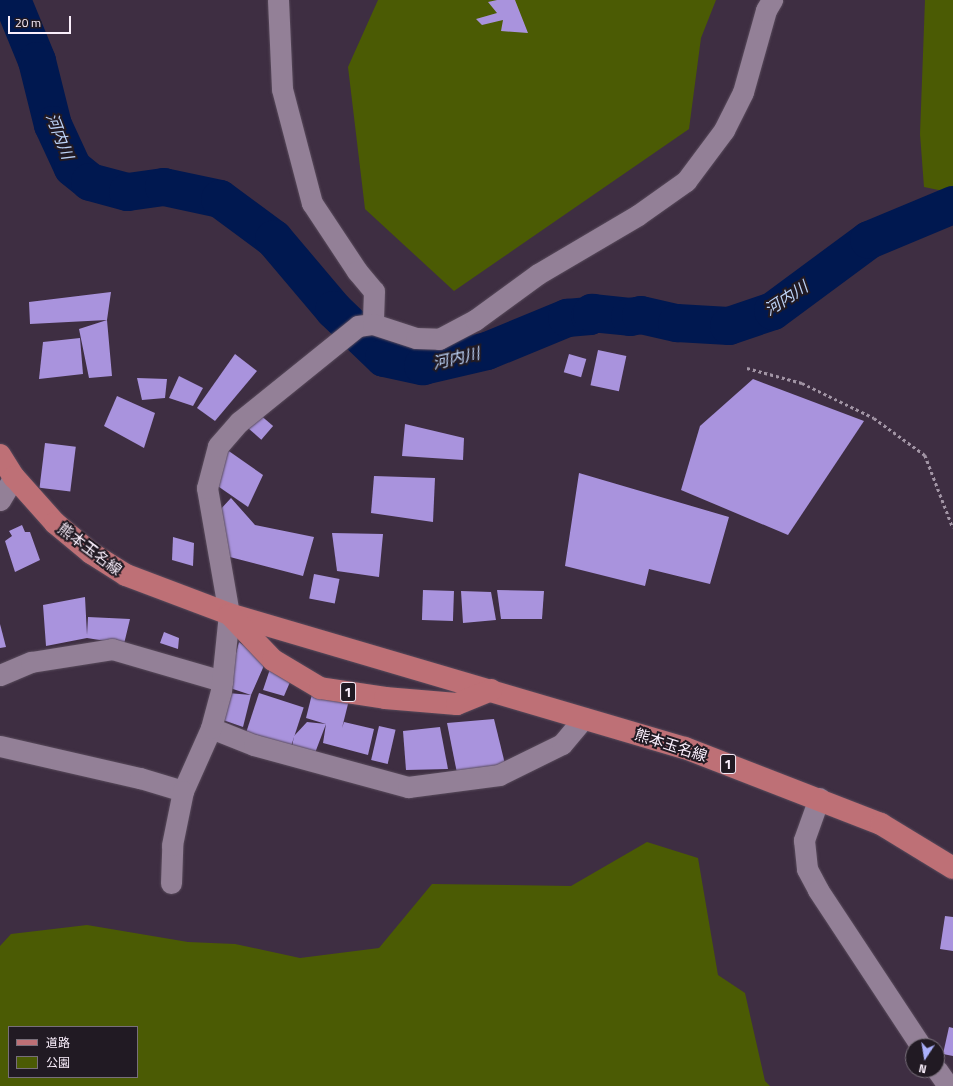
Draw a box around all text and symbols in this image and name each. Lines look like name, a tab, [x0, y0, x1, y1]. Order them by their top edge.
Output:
scale bar	[10, 8, 73, 34]
text: 20 m	[15, 13, 41, 32]
water label: 河内川	[42, 110, 78, 162]
water label: 河内川	[761, 277, 811, 319]
water label: 河内川	[430, 343, 482, 373]
street label: 熊本玉名線	[55, 519, 125, 579]
road number: 1	[340, 680, 356, 704]
street label: 熊本玉名線	[633, 725, 709, 765]
road number: 1	[720, 752, 736, 776]
legend	[8, 1026, 138, 1078]
text: 道路	[46, 1033, 70, 1052]
north arrow	[905, 1038, 945, 1078]
text: 公園	[46, 1053, 70, 1072]
text: N	[917, 1060, 928, 1077]

